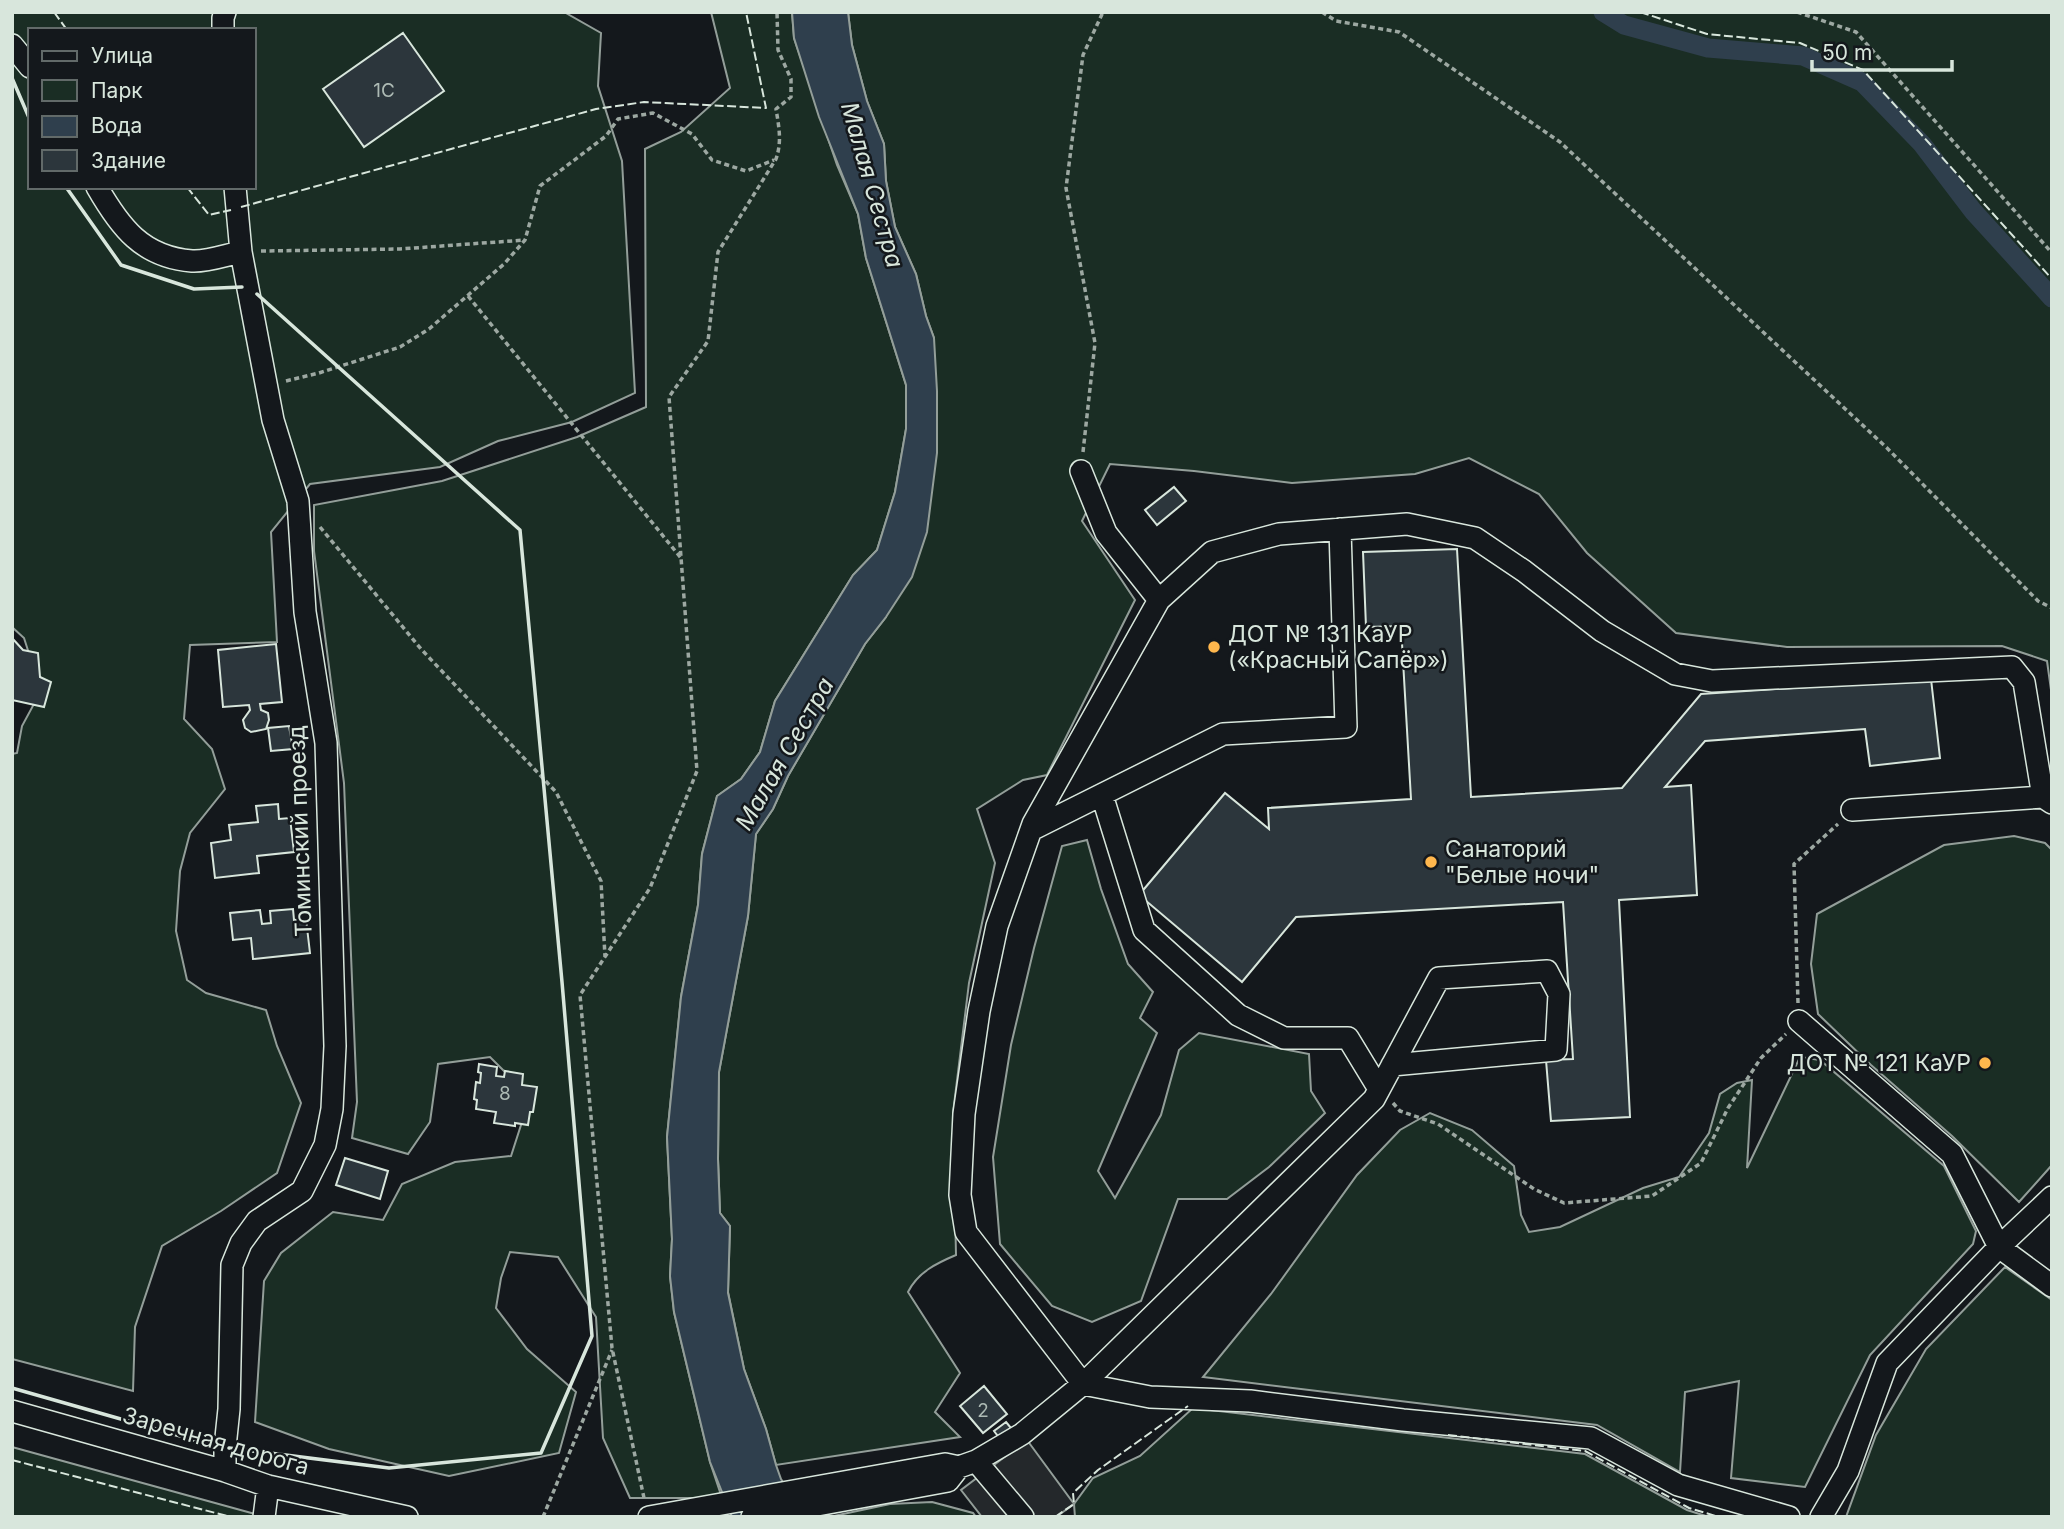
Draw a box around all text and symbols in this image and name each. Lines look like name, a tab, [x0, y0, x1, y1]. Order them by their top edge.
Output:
legend	[28, 28, 256, 189]
scale bar	[1812, 28, 1952, 72]
text: 50 m	[1822, 40, 1872, 65]
text: Улица	[91, 43, 153, 68]
text: Парк	[91, 78, 143, 103]
house number: 1С	[373, 79, 395, 102]
water label: Малая Сестра	[835, 99, 910, 271]
text: Вода	[91, 113, 142, 138]
text: Здание	[91, 148, 166, 173]
place label: ДОТ № 131 КаУР («Красный Сапёр»)	[1228, 620, 1449, 674]
marker: ДОТ № 131 КаУР («Красный Сапёр»)	[1206, 639, 1222, 655]
water label: Малая Сестра	[729, 672, 840, 835]
street label: Томинский проезд	[282, 725, 318, 937]
place label: Санаторий "Белые ночи"	[1445, 835, 1599, 889]
marker: Санаторий "Белые ночи"	[1423, 854, 1439, 870]
place label: ДОТ № 121 КаУР	[1787, 1049, 1971, 1077]
marker: ДОТ № 121 КаУР	[1977, 1055, 1993, 1071]
house number: 8	[499, 1082, 511, 1105]
house number: 2	[977, 1399, 989, 1422]
street label: Заречная дорога	[119, 1401, 313, 1481]

